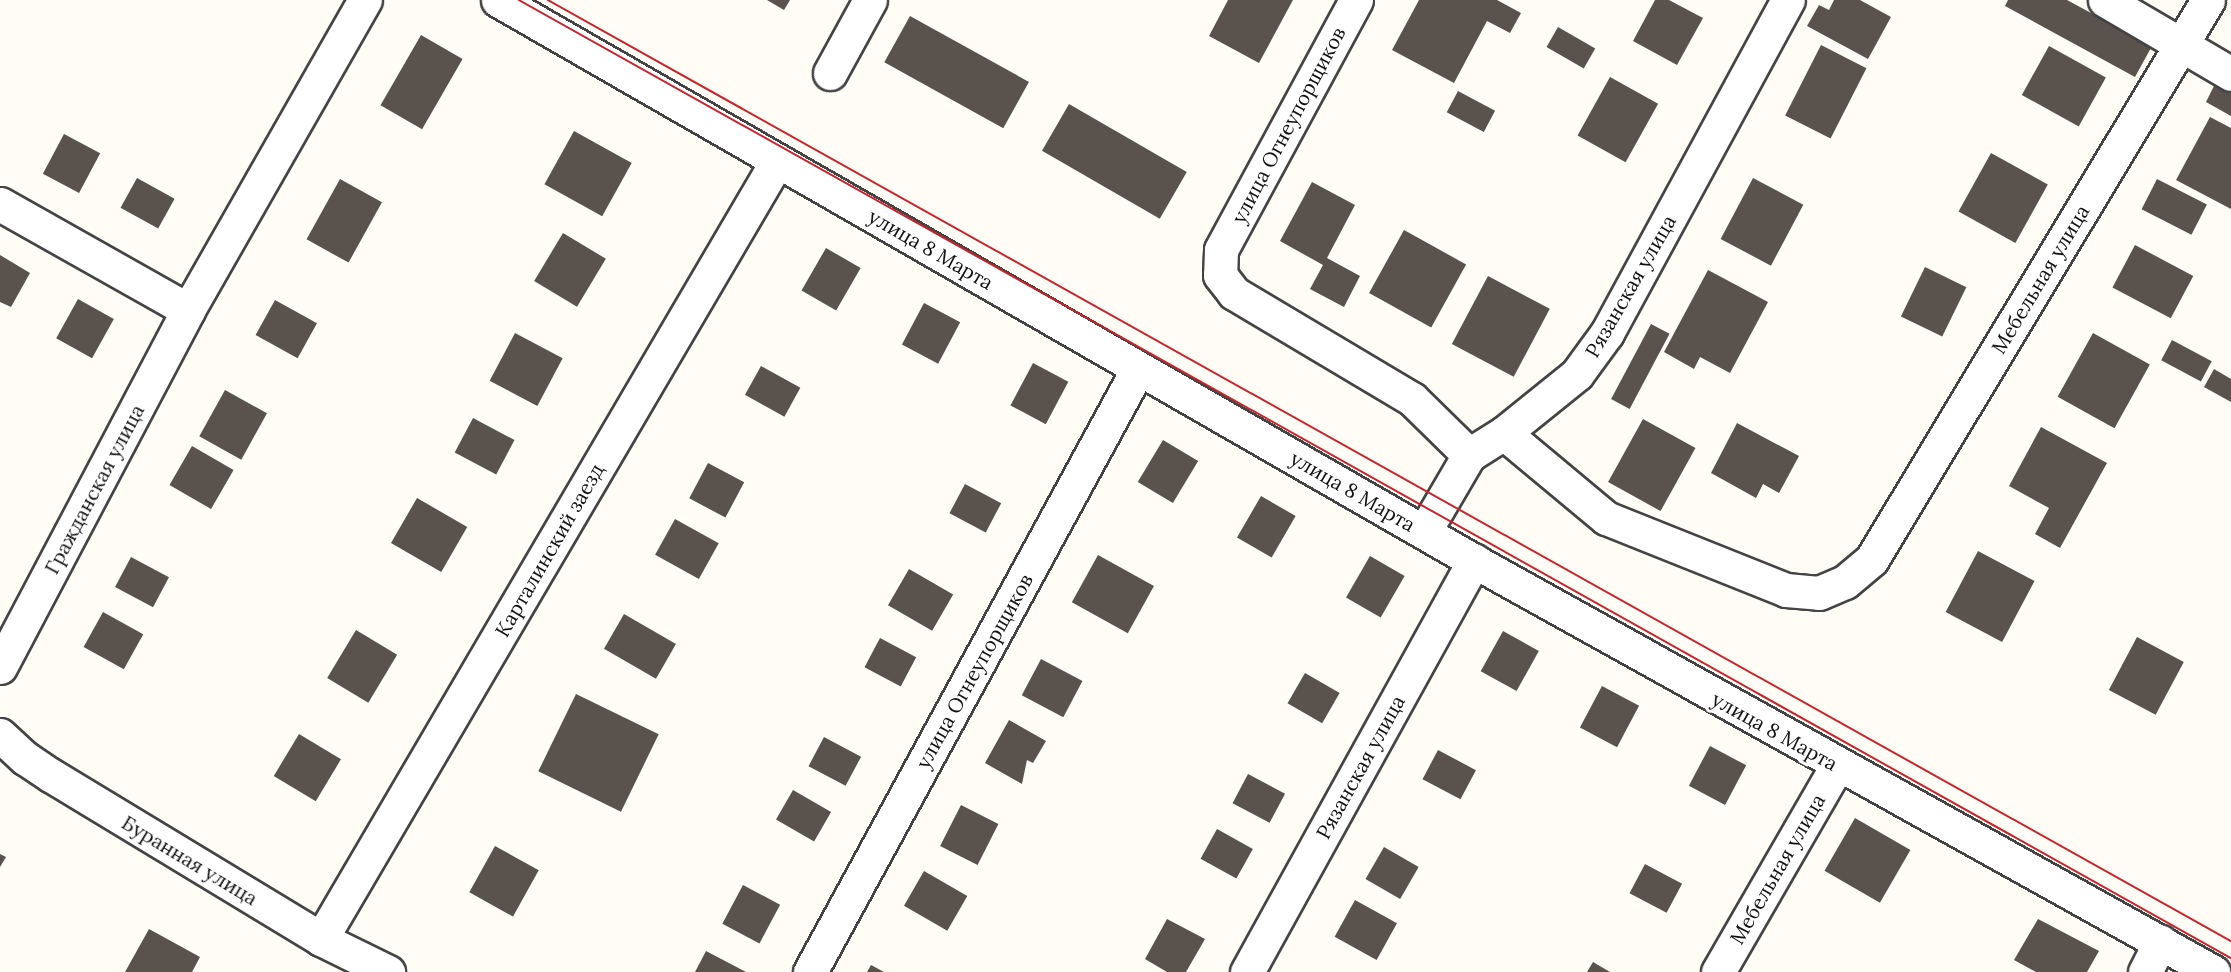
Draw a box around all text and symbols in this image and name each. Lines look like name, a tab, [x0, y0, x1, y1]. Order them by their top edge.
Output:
street label: улица Огнеупорщиков	[1226, 23, 1350, 227]
street label: Мебельная улица	[1986, 200, 2094, 358]
street label: улица 8 Марта	[864, 204, 998, 294]
street label: Рязанская улица	[1580, 211, 1680, 361]
street label: Гражданская улица	[39, 400, 149, 578]
street label: улица 8 Марта	[1286, 446, 1420, 536]
street label: Карталинский заезд	[490, 459, 608, 641]
street label: улица Огнеупорщиков	[910, 569, 1038, 773]
street label: улица 8 Марта	[1708, 687, 1842, 775]
street label: Рязанская улица	[1311, 691, 1409, 843]
street label: Мебельная улица	[1724, 790, 1830, 948]
street label: Буранная улица	[118, 810, 262, 910]

